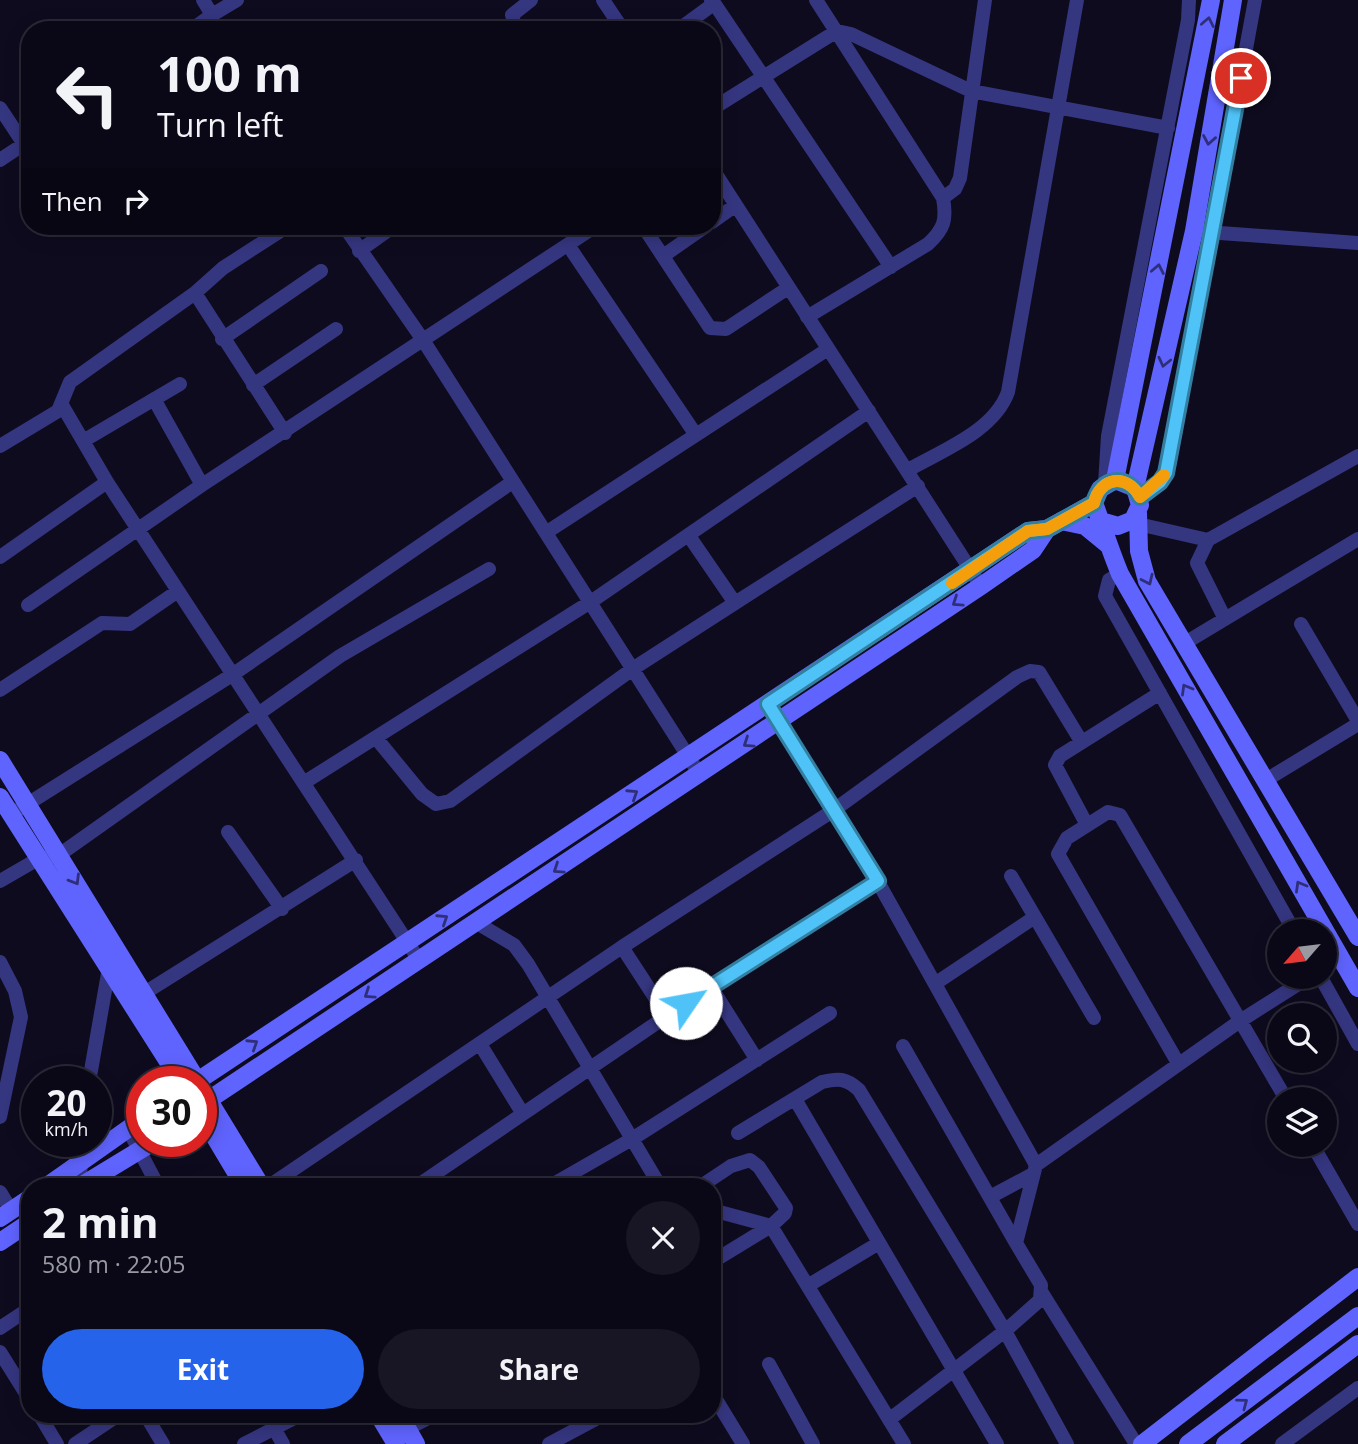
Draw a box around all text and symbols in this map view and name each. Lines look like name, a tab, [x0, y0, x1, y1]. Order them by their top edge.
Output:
one-way arrow	[1200, 16, 1215, 28]
text: 100 m	[157, 40, 302, 106]
pin	[1211, 48, 1271, 108]
icon: left	[42, 49, 133, 140]
icon: arrive	[1222, 59, 1260, 97]
text: Turn left	[157, 103, 283, 146]
one-way arrow	[1202, 134, 1217, 146]
icon: right	[117, 182, 155, 220]
text: Then	[42, 183, 103, 219]
one-way arrow	[1149, 263, 1164, 275]
one-way arrow	[1157, 356, 1172, 368]
one-way arrow	[1140, 573, 1154, 585]
one-way arrow	[952, 594, 965, 606]
one-way arrow	[1181, 684, 1194, 696]
one-way arrow	[743, 735, 756, 747]
one-way arrow	[626, 790, 639, 803]
one-way arrow	[553, 860, 566, 873]
one-way arrow	[67, 873, 80, 886]
one-way arrow	[1295, 881, 1308, 894]
one-way arrow	[436, 914, 449, 927]
north arrow	[1267, 919, 1337, 989]
map controls	[1267, 919, 1337, 1157]
position arrow	[649, 966, 723, 1040]
one-way arrow	[363, 986, 376, 999]
button: search	[1267, 1003, 1337, 1073]
one-way arrow	[245, 1040, 258, 1052]
speed limit sign: 30	[126, 1066, 217, 1157]
text: 20	[46, 1079, 87, 1126]
button: layers	[1267, 1087, 1337, 1157]
text: km/h	[45, 1117, 88, 1141]
text: 2 min	[42, 1193, 159, 1250]
button: close	[626, 1201, 700, 1275]
text: 580 m · 22:05	[42, 1248, 185, 1280]
button: Exit	[42, 1329, 364, 1409]
button: Share	[378, 1329, 700, 1409]
one-way arrow	[1235, 1398, 1247, 1411]

